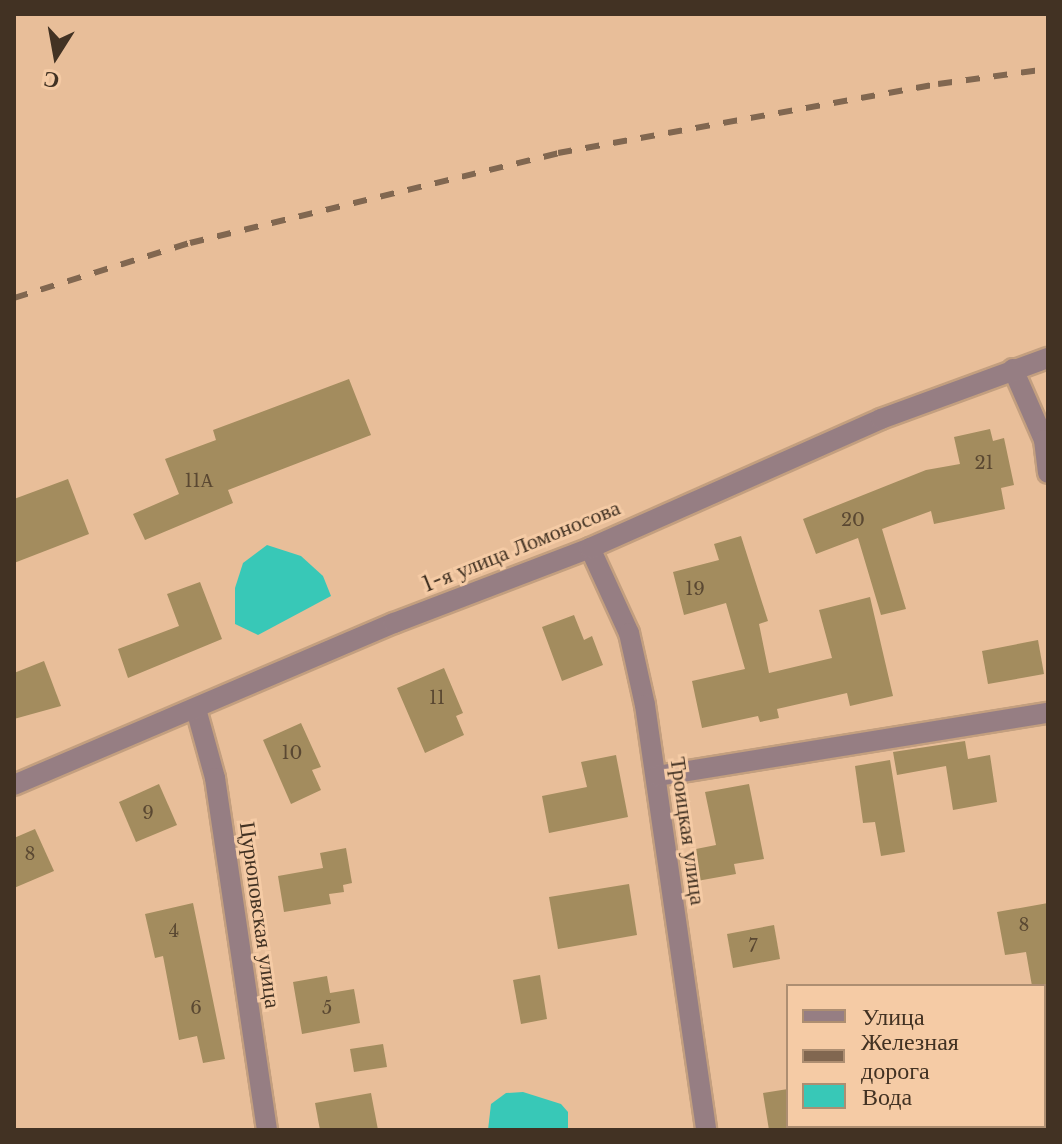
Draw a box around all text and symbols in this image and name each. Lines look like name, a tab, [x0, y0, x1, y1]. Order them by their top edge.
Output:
north arrow	[16, 16, 96, 96]
text: С	[41, 65, 62, 95]
house number: 21	[974, 452, 994, 474]
house number: 11А	[184, 470, 214, 492]
street label: 1-я улица Ломоносова	[418, 494, 624, 598]
house number: 20	[841, 509, 865, 531]
house number: 19	[685, 578, 705, 600]
house number: 11	[429, 687, 445, 709]
house number: 10	[282, 742, 302, 764]
street label: Троицкая улица	[665, 755, 711, 907]
house number: 9	[142, 802, 154, 824]
street label: Цурюповская улица	[234, 820, 286, 1010]
house number: 8	[25, 843, 35, 865]
house number: 8	[1019, 914, 1029, 936]
house number: 4	[169, 920, 179, 942]
house number: 7	[748, 935, 758, 957]
legend	[786, 984, 1046, 1128]
house number: 6	[190, 997, 202, 1019]
house number: 5	[322, 997, 332, 1019]
text: Улица	[862, 1002, 925, 1031]
text: Железная дорога	[861, 1027, 959, 1085]
text: Вода	[862, 1082, 912, 1111]

